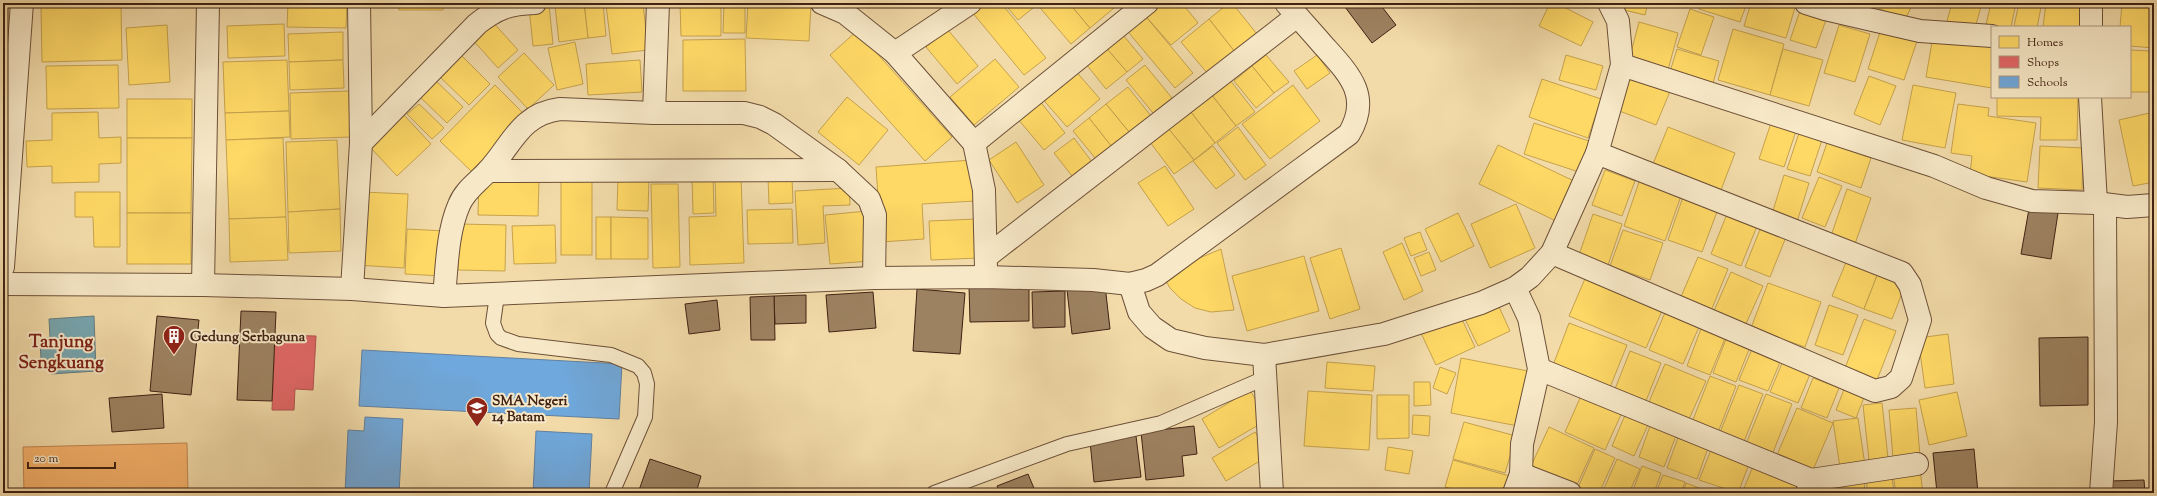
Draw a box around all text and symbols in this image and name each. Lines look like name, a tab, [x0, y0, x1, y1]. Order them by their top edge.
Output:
legend	[1991, 26, 2131, 98]
text: Homes	[2027, 34, 2063, 52]
text: Shops	[2027, 54, 2059, 72]
text: Schools	[2027, 74, 2068, 92]
building icon: Gedung Serbaguna	[161, 323, 187, 356]
place label: Gedung Serbaguna	[190, 328, 306, 348]
district label: Tanjung Sengkuang	[18, 330, 104, 377]
place label: SMA Negeri 14 Batam	[492, 392, 567, 428]
school or university icon: SMA Negeri 14 Batam	[464, 395, 490, 428]
scale bar	[28, 444, 115, 470]
text: 20 m	[34, 450, 59, 468]

